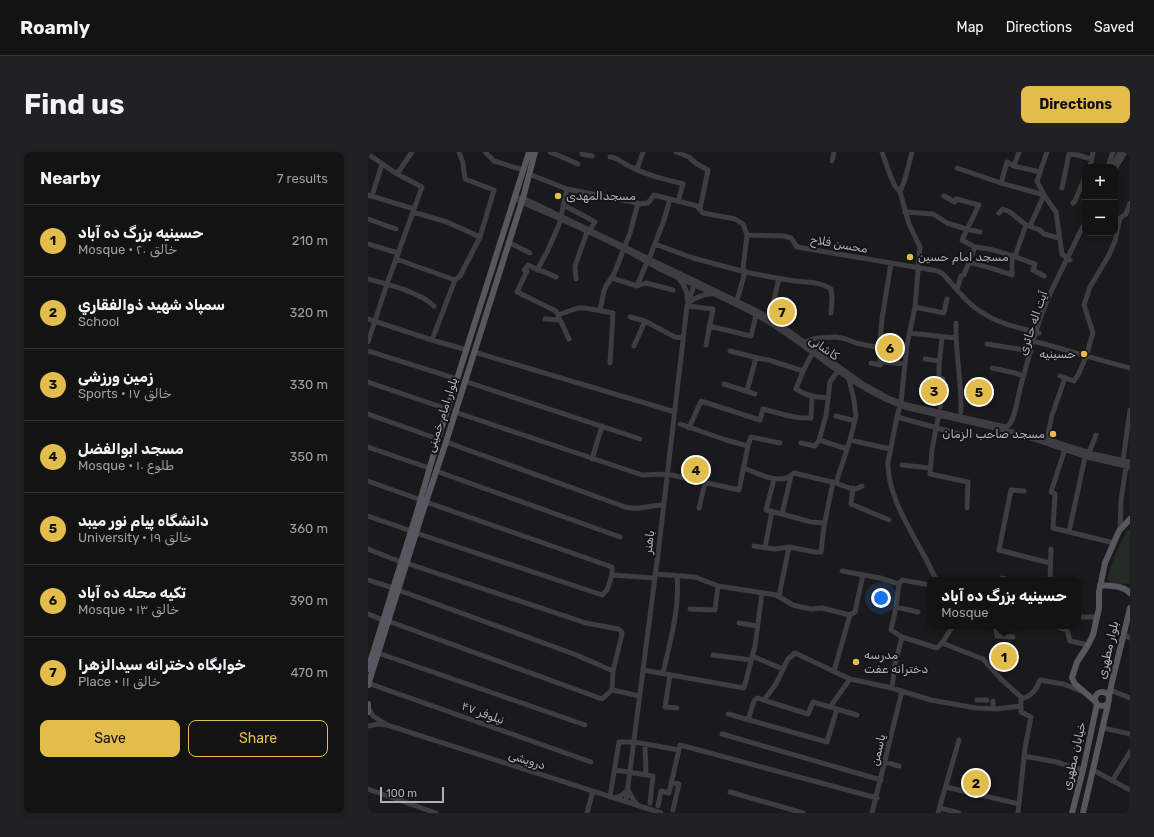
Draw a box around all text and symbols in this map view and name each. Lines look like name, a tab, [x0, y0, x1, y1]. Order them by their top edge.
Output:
text: Roamly	[20, 16, 90, 39]
text: Map	[957, 19, 984, 36]
text: Directions	[1006, 19, 1072, 36]
text: Saved	[1094, 19, 1134, 36]
button: Directions	[1021, 86, 1130, 123]
text: Find us	[24, 88, 124, 121]
map controls	[1082, 164, 1118, 236]
button: +	[1082, 164, 1118, 200]
text: Nearby	[40, 168, 101, 188]
text: 7 results	[277, 171, 328, 186]
place label: مسجدالمهدی	[566, 189, 636, 203]
marker: مسجدالمهدی	[553, 191, 563, 201]
button: −	[1082, 200, 1118, 236]
text: حسینیه بزرگ ده آباد	[78, 224, 203, 242]
street label: محسن فلاح	[809, 232, 869, 258]
text: 1	[50, 233, 56, 248]
text: 210 m	[292, 233, 328, 248]
text: Mosque · خالق ۲۰	[78, 242, 177, 257]
place label: مسجد امام حسین	[918, 250, 1009, 266]
marker: مسجد امام حسین	[905, 252, 915, 262]
street label: آیت اله حائری	[1015, 288, 1052, 357]
text: سمپاد شهيد ذوالفقاري	[78, 296, 225, 314]
pin: 7	[769, 297, 795, 327]
text: 2	[49, 305, 57, 320]
text: 320 m	[290, 305, 328, 320]
text: School	[78, 314, 119, 329]
street label: کاشانی	[806, 333, 842, 365]
pin: 6	[877, 333, 903, 363]
place label: حسینیه	[1039, 347, 1076, 361]
marker: حسینیه	[1079, 349, 1089, 359]
text: زمین ورزشی	[78, 368, 153, 386]
street label: بلوار امام خمینی	[423, 376, 463, 455]
pin: 3	[921, 376, 947, 406]
text: 3	[49, 377, 57, 392]
text: 330 m	[289, 377, 328, 392]
pin: 5	[966, 377, 992, 407]
text: Sports · خالق ۱۷	[78, 386, 172, 401]
place label: مسجد صاحب الزمان	[942, 427, 1045, 442]
marker: مسجد صاحب الزمان	[1048, 429, 1058, 439]
text: مسجد ابوالفضل	[78, 440, 184, 458]
text: 4	[49, 449, 57, 464]
text: 350 m	[289, 449, 328, 464]
pin: 4	[683, 455, 709, 485]
text: Mosque · طلوع ۱۰	[78, 458, 174, 473]
text: دانشگاه پیام نور میبد	[78, 512, 209, 530]
text: 5	[49, 521, 57, 536]
text: 360 m	[289, 521, 328, 536]
street label: باهنر	[640, 529, 658, 556]
text: University · خالق ۱۹	[78, 530, 192, 545]
popup	[927, 577, 1081, 629]
text: تکیه محله ده آباد	[78, 584, 186, 602]
text: حسینیه بزرگ ده آباد	[941, 587, 1067, 605]
your location	[871, 588, 891, 608]
text: 6	[49, 593, 57, 608]
text: 390 m	[289, 593, 328, 608]
text: Mosque · خالق ۱۳	[78, 602, 179, 617]
text: Mosque	[941, 605, 989, 620]
street label: بلوار مطهری	[1095, 620, 1122, 681]
pin: 1	[991, 642, 1017, 672]
place label: مدرسه دخترانه عفت	[864, 648, 928, 677]
text: خوابگاه دخترانه سیدالزهرا	[78, 656, 246, 674]
marker: مدرسه دخترانه عفت	[851, 657, 861, 667]
text: 7	[49, 665, 57, 680]
text: 470 m	[290, 665, 328, 680]
text: Place · خالق ۱۱	[78, 674, 160, 689]
street label: نیلوفر ۴۷	[459, 699, 506, 728]
button: Save	[40, 720, 180, 757]
button: Share	[188, 720, 328, 757]
street label: خیابان مطهری	[1059, 721, 1090, 792]
street label: یاسمن	[868, 733, 888, 767]
street label: درویشی	[506, 747, 548, 774]
pin: 2	[963, 768, 989, 798]
scale bar	[380, 785, 444, 804]
text: 100 m	[386, 787, 417, 800]

